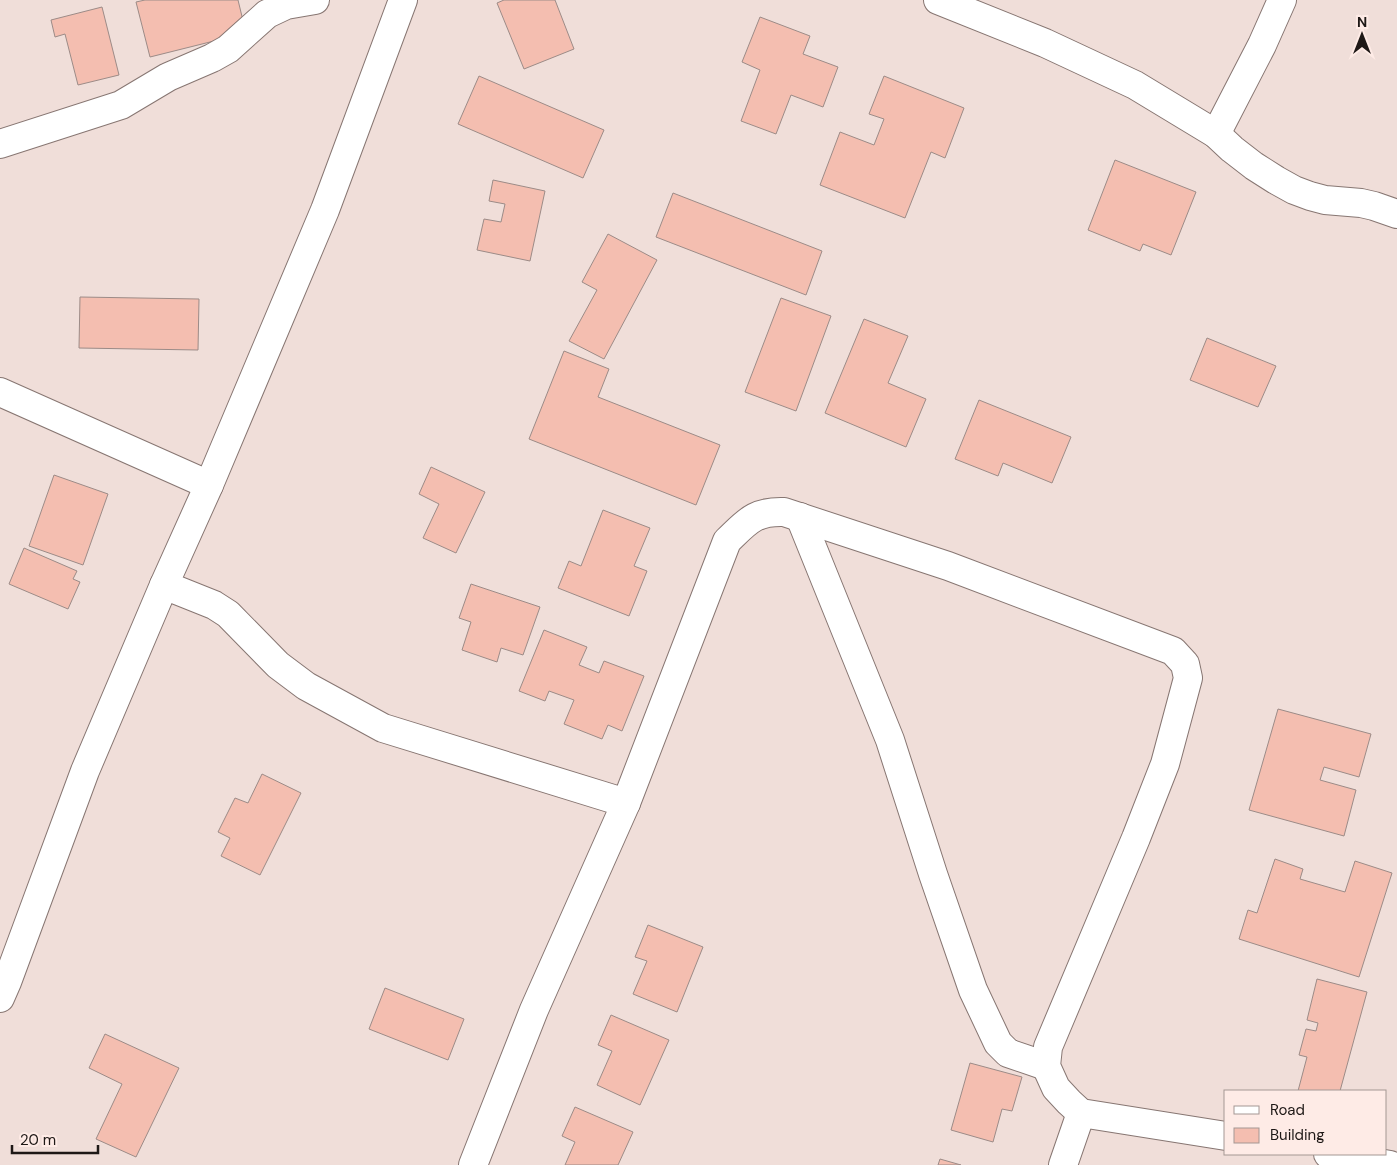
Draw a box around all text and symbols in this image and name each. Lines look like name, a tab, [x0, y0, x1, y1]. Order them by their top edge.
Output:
north arrow	[1337, 10, 1387, 60]
text: N	[1357, 13, 1367, 31]
legend	[1224, 1090, 1387, 1155]
text: Road	[1270, 1100, 1305, 1120]
scale bar	[12, 1122, 99, 1154]
text: Building	[1270, 1125, 1325, 1145]
text: 20 m	[20, 1130, 56, 1150]

